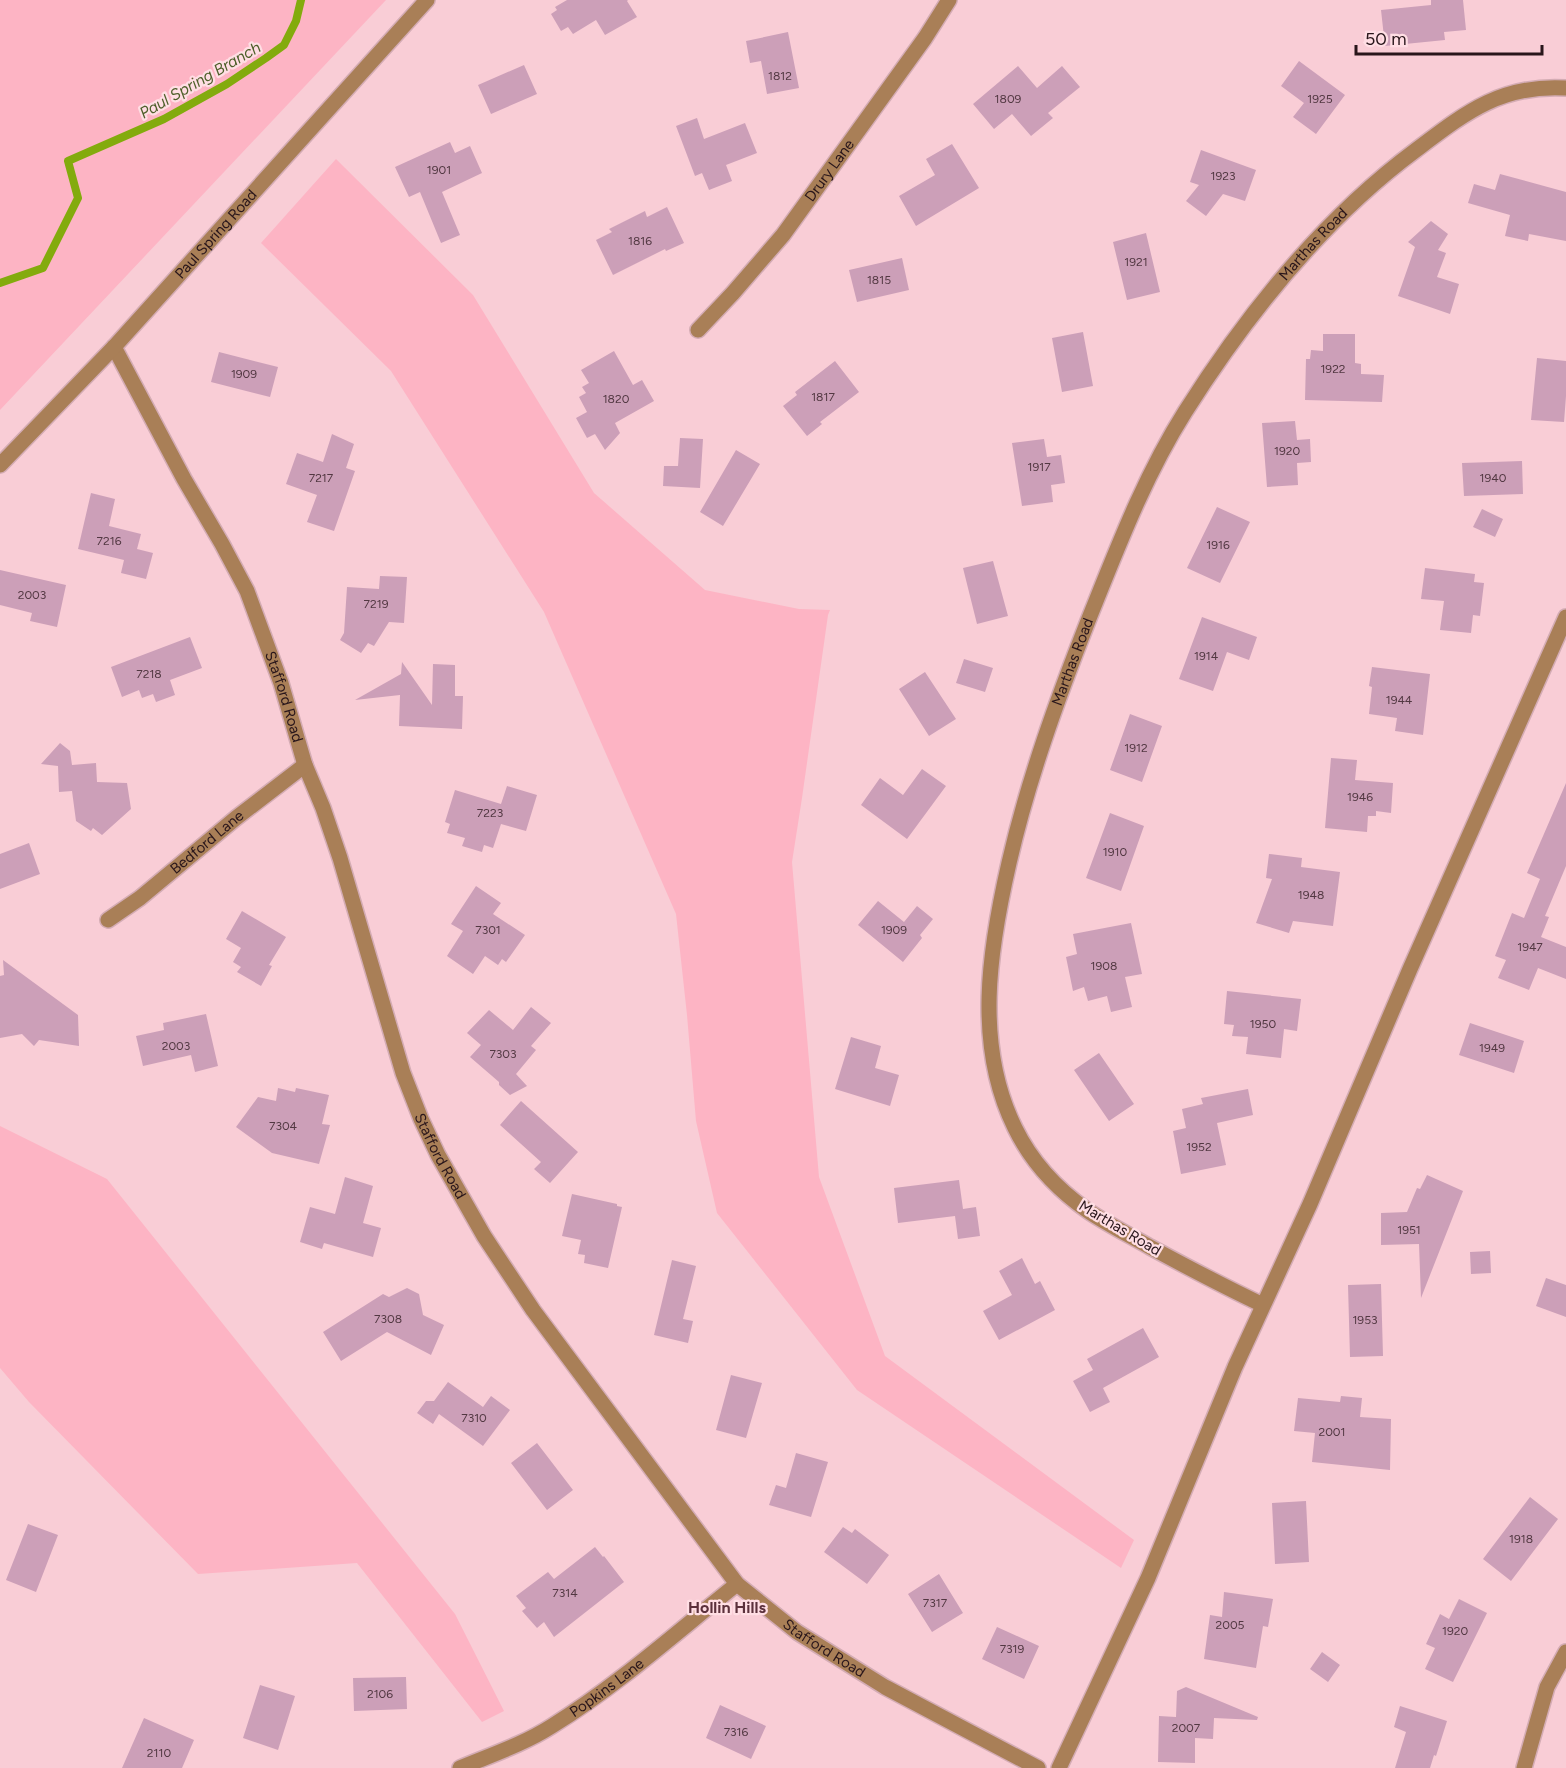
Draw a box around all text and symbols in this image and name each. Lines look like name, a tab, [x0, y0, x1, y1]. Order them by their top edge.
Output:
scale bar	[1356, 18, 1542, 56]
text: 50 m	[1365, 28, 1407, 50]
water label: Paul Spring Branch	[136, 38, 264, 122]
house number: 1812	[768, 69, 792, 83]
house number: 1809	[995, 92, 1022, 106]
house number: 1925	[1307, 92, 1333, 106]
street label: Drury Lane	[801, 136, 858, 205]
house number: 1901	[427, 163, 451, 177]
house number: 1923	[1211, 169, 1235, 183]
street label: Paul Spring Road	[171, 186, 261, 282]
street label: Marthas Road	[1275, 204, 1351, 284]
house number: 1816	[628, 234, 652, 248]
house number: 1921	[1124, 255, 1148, 269]
house number: 1815	[867, 273, 891, 287]
house number: 1922	[1320, 362, 1346, 376]
house number: 1909	[231, 367, 257, 381]
house number: 1817	[811, 390, 835, 404]
house number: 1820	[603, 392, 630, 406]
house number: 1920	[1274, 444, 1300, 458]
house number: 1917	[1027, 460, 1051, 474]
house number: 7217	[309, 471, 334, 485]
house number: 1940	[1480, 471, 1507, 485]
house number: 7216	[97, 534, 122, 548]
house number: 1916	[1206, 538, 1230, 552]
house number: 2003	[18, 588, 46, 602]
house number: 7219	[364, 597, 389, 611]
street label: Marthas Road	[1048, 615, 1097, 708]
street label: Stafford Road	[261, 649, 307, 744]
house number: 1914	[1194, 649, 1219, 663]
house number: 7218	[136, 667, 162, 681]
house number: 1944	[1386, 693, 1413, 707]
house number: 1912	[1124, 741, 1148, 755]
house number: 1946	[1347, 790, 1373, 804]
street label: Bedford Lane	[167, 806, 247, 878]
house number: 7223	[477, 806, 503, 820]
house number: 1910	[1103, 845, 1128, 859]
house number: 1948	[1298, 888, 1324, 902]
house number: 7301	[475, 923, 501, 937]
house number: 1909	[881, 923, 907, 937]
house number: 1947	[1517, 940, 1543, 954]
house number: 1908	[1091, 959, 1117, 973]
house number: 1950	[1250, 1017, 1276, 1031]
house number: 2003	[162, 1039, 190, 1053]
house number: 1949	[1479, 1041, 1505, 1055]
house number: 7303	[489, 1047, 517, 1061]
street label: Stafford Road	[411, 1111, 470, 1202]
house number: 7304	[269, 1119, 298, 1133]
house number: 1952	[1186, 1140, 1212, 1154]
street label: Marthas Road	[1076, 1197, 1164, 1259]
house number: 1951	[1397, 1223, 1421, 1237]
house number: 7308	[374, 1312, 402, 1326]
house number: 1953	[1352, 1313, 1378, 1327]
house number: 7310	[461, 1411, 487, 1425]
house number: 2001	[1318, 1425, 1346, 1439]
house number: 1918	[1509, 1532, 1533, 1546]
house number: 7314	[552, 1586, 578, 1600]
house number: 7317	[923, 1596, 948, 1610]
district label: Hollin Hills	[688, 1598, 766, 1617]
street label: Stafford Road	[779, 1615, 869, 1681]
house number: 2005	[1216, 1618, 1245, 1632]
house number: 1920	[1442, 1624, 1468, 1638]
house number: 7319	[1000, 1642, 1025, 1656]
street label: Popkins Lane	[566, 1654, 648, 1721]
house number: 2106	[367, 1687, 393, 1701]
house number: 2007	[1172, 1721, 1201, 1735]
house number: 7316	[724, 1725, 749, 1739]
house number: 2110	[147, 1746, 171, 1760]

